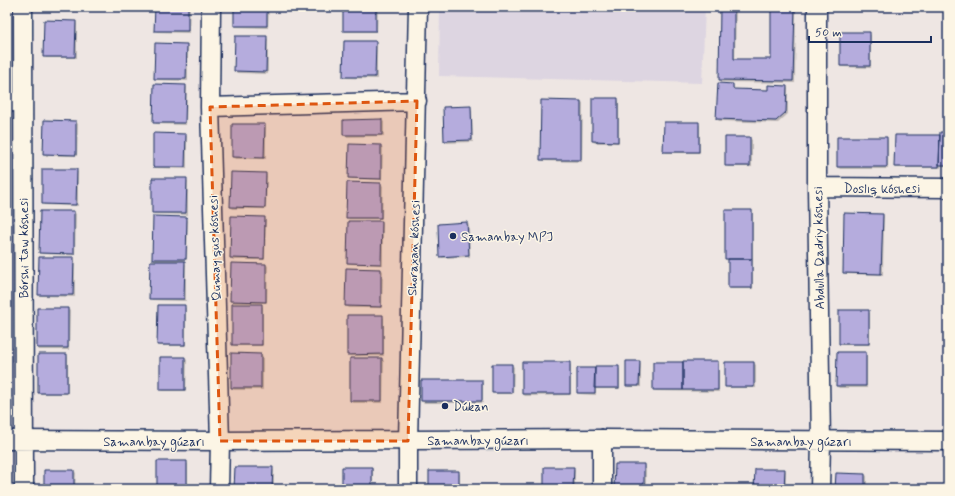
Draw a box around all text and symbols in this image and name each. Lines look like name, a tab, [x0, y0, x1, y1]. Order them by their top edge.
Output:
scale bar	[809, 18, 931, 44]
text: 50 m	[815, 25, 842, 41]
street label: Doslıq kóshesi	[844, 181, 920, 198]
street label: Abdulla Qadriy kóshesi	[810, 186, 829, 310]
street label: Qumay qus kóshesi	[205, 195, 226, 301]
street label: Bórshi taw kóshesi	[16, 198, 33, 298]
street label: Shoraxan kóshesi	[404, 200, 425, 296]
place label: Samanbay MPJ	[461, 229, 553, 246]
marker: Samanbay MPJ	[448, 231, 458, 241]
place label: Dúkan	[453, 399, 489, 416]
marker: Dúkan	[440, 401, 450, 411]
street label: Samanbay gúzarı	[427, 433, 529, 451]
street label: Samanbay gúzarı	[103, 434, 205, 452]
street label: Samanbay gúzarı	[750, 434, 852, 452]

